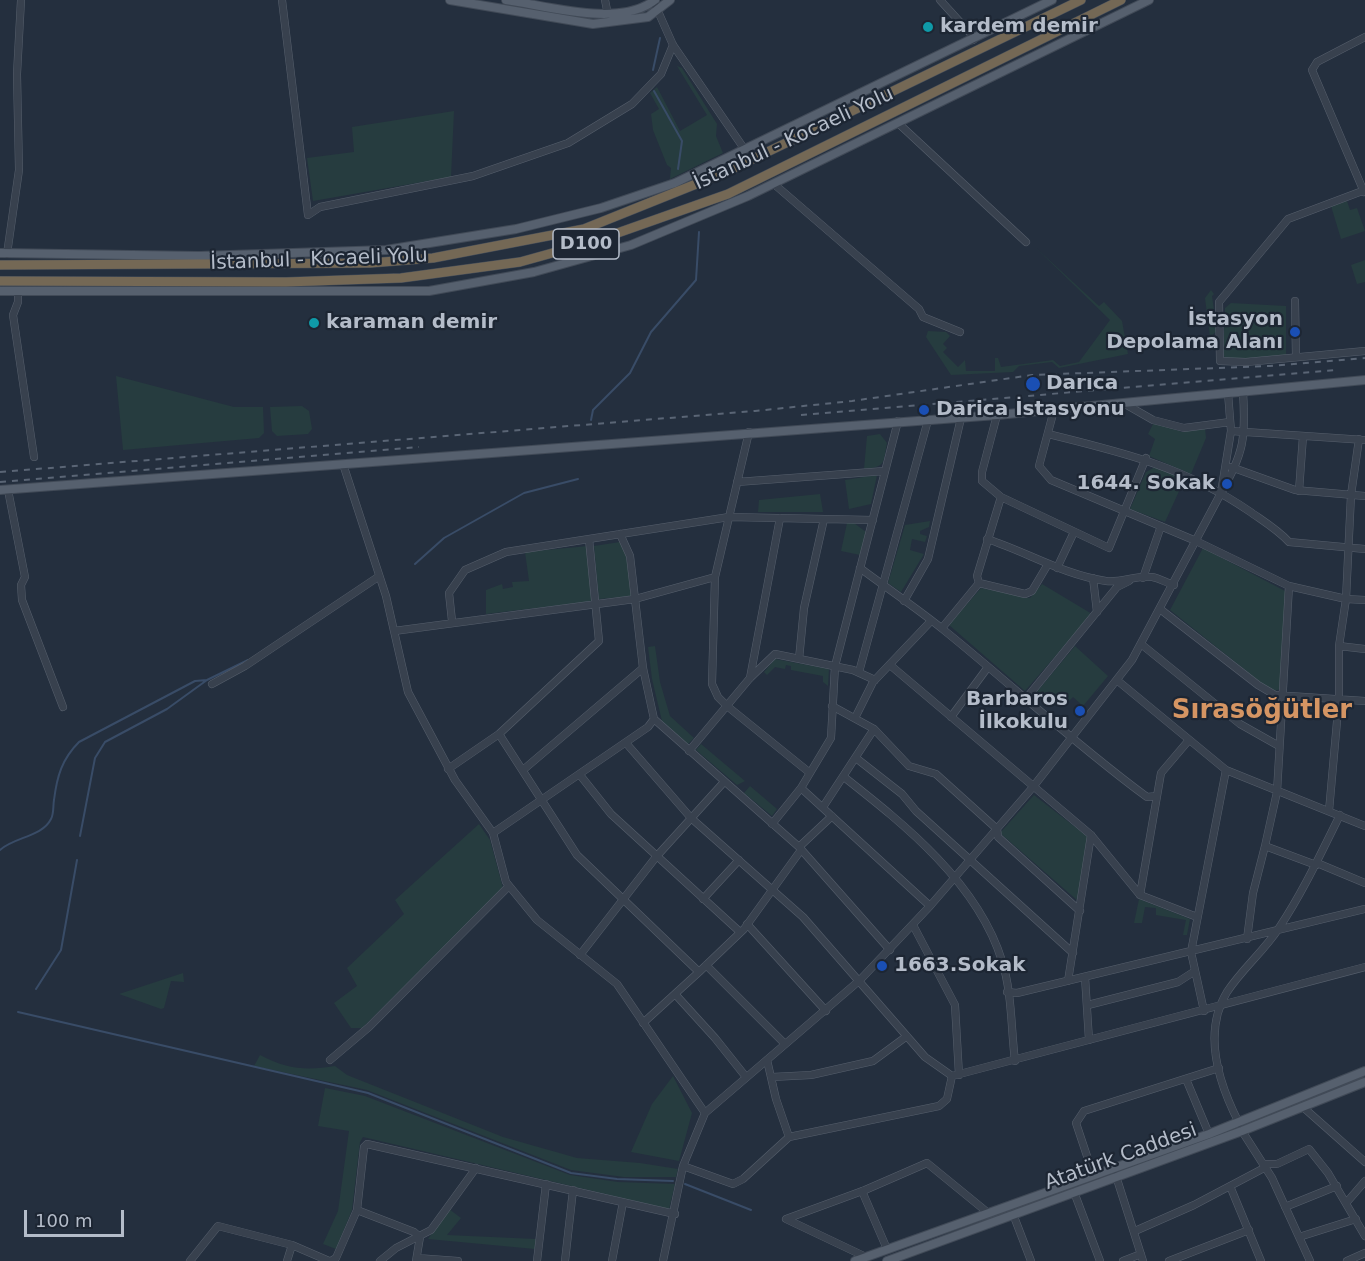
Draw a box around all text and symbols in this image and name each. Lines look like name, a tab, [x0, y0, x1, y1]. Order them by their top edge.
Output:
place label: kardem demir	[940, 15, 1098, 39]
marker: kardem demir	[921, 20, 935, 34]
street label: İstanbul - Kocaeli Yolu	[690, 82, 898, 196]
road number: D100	[553, 229, 619, 259]
street label: İstanbul - Kocaeli Yolu	[210, 244, 428, 276]
place label: İstasyon Depolama Alanı	[1106, 308, 1283, 355]
place label: karaman demir	[326, 311, 497, 335]
marker: karaman demir	[307, 316, 321, 330]
marker: İstasyon Depolama Alanı	[1288, 325, 1302, 339]
place label: Darıca	[1046, 372, 1118, 396]
marker: Darıca	[1024, 375, 1042, 393]
place label: Darica İstasyonu	[936, 398, 1125, 422]
marker: Darica İstasyonu	[917, 403, 931, 417]
place label: 1644. Sokak	[1077, 472, 1215, 496]
marker: 1644. Sokak	[1220, 477, 1234, 491]
place label: Barbaros İlkokulu	[966, 688, 1068, 735]
district label: Sırasöğütler	[1172, 695, 1352, 727]
marker: Barbaros İlkokulu	[1073, 704, 1087, 718]
place label: 1663.Sokak	[894, 954, 1026, 978]
marker: 1663.Sokak	[875, 959, 889, 973]
street label: Atatürk Caddesi	[1042, 1118, 1200, 1196]
scale bar	[27, 1198, 128, 1236]
text: 100 m	[35, 1210, 93, 1231]

